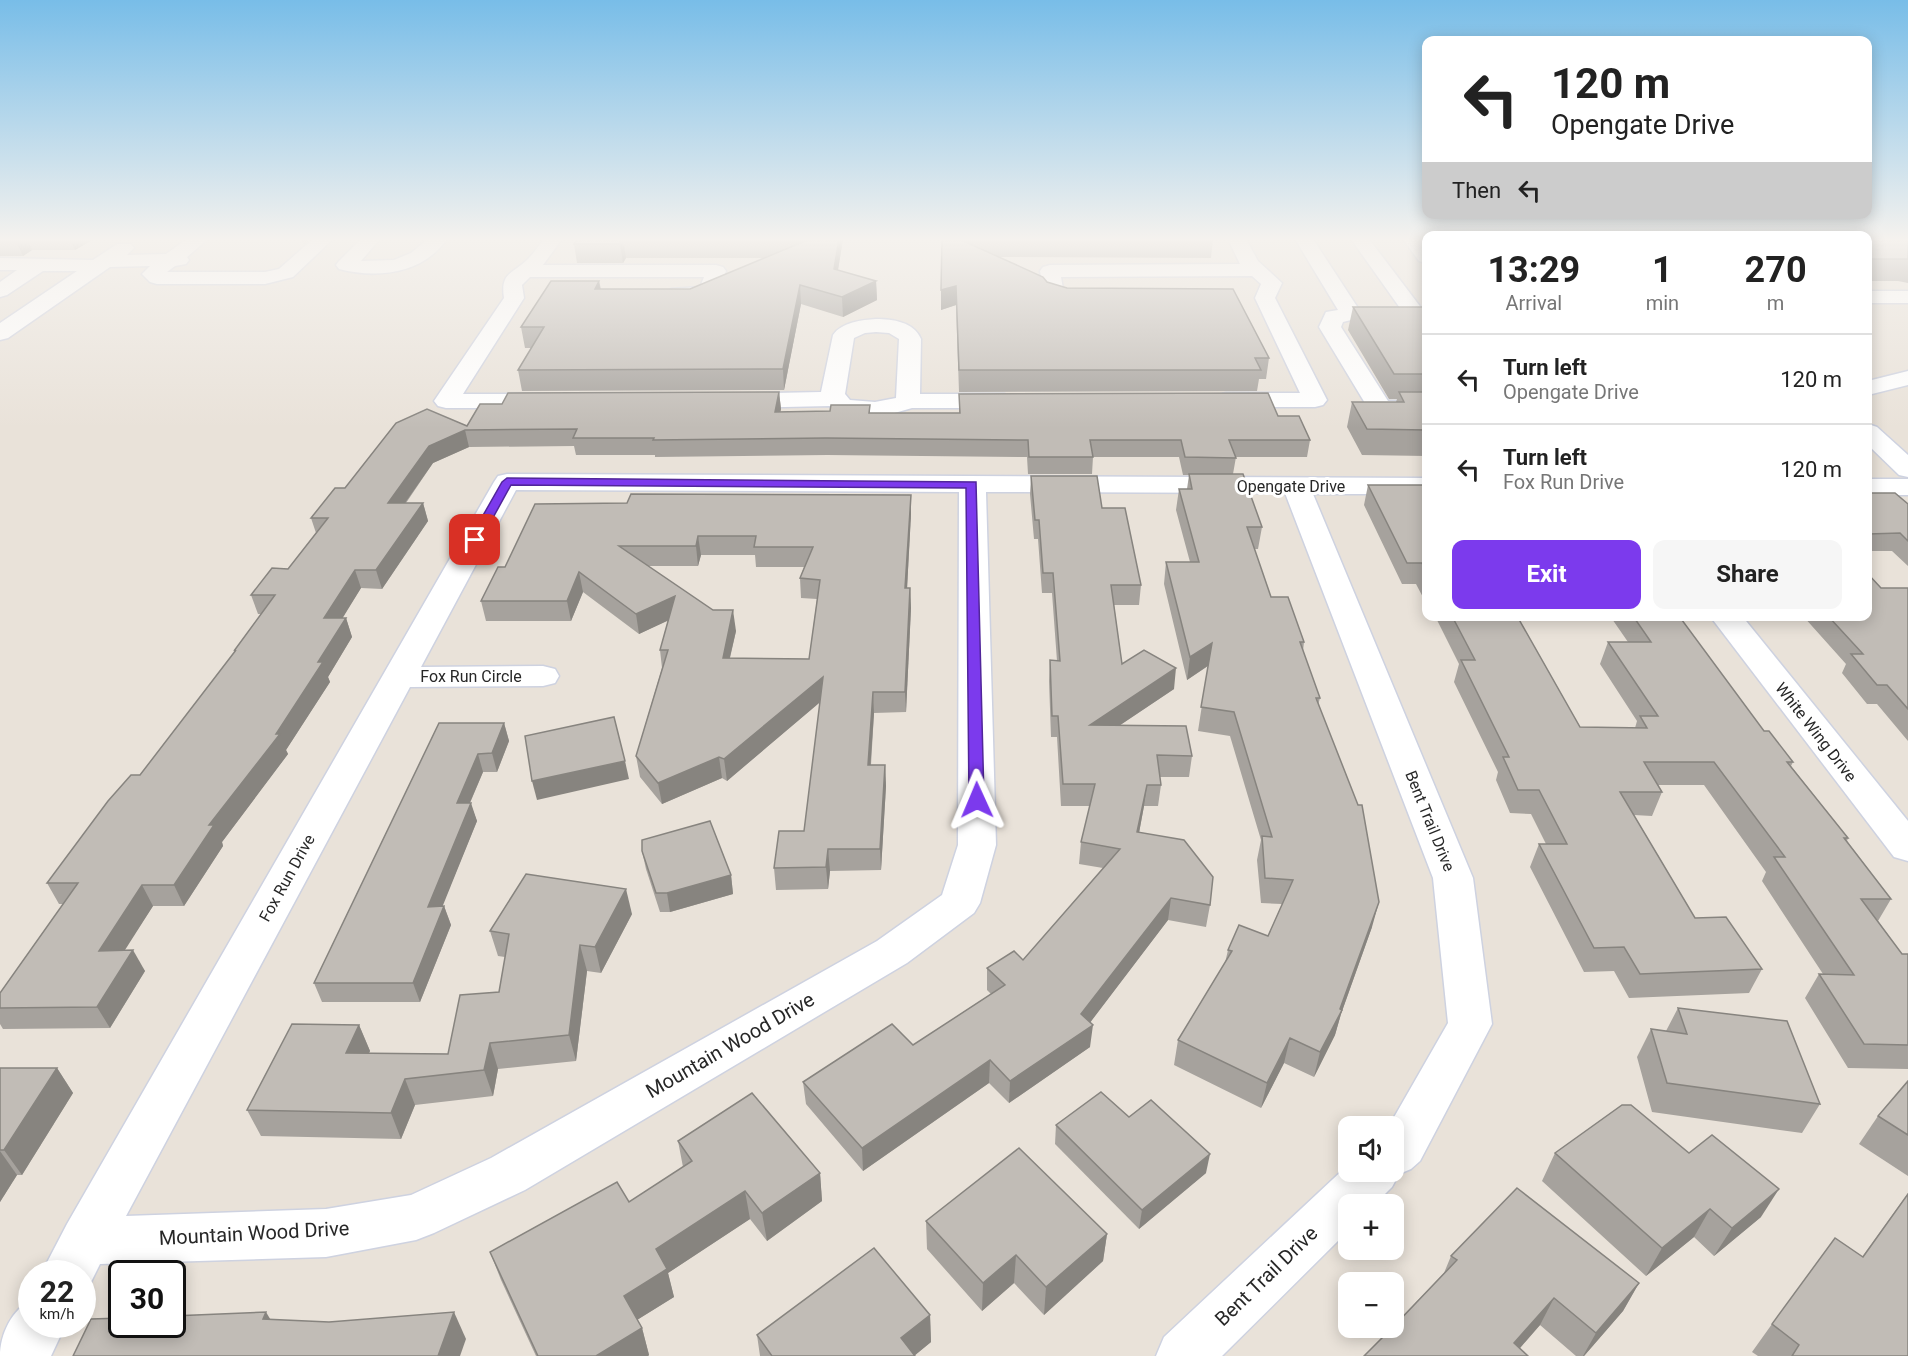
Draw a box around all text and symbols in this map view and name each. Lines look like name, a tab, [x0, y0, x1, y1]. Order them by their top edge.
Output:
text: 120 m	[1551, 59, 1670, 108]
icon: left	[1452, 60, 1530, 138]
text: Opengate Drive	[1551, 109, 1734, 141]
icon: left	[1513, 174, 1546, 207]
text: Then	[1452, 178, 1501, 203]
text: 13:29	[1487, 249, 1580, 291]
text: 1	[1652, 249, 1673, 291]
text: 270	[1745, 249, 1807, 291]
text: Arrival	[1505, 291, 1562, 315]
text: min	[1646, 291, 1679, 315]
text: m	[1767, 291, 1784, 315]
text: Turn left	[1503, 355, 1587, 380]
icon: left	[1452, 363, 1485, 396]
text: 120 m	[1780, 367, 1842, 392]
text: Opengate Drive	[1503, 380, 1639, 404]
text: Turn left	[1503, 445, 1587, 470]
icon: left	[1452, 453, 1485, 486]
text: 120 m	[1780, 457, 1842, 482]
text: Fox Run Drive	[1503, 470, 1624, 494]
street label: Opengate Drive	[1237, 477, 1345, 496]
pin	[449, 514, 500, 565]
icon: arrive	[458, 523, 491, 556]
button: Exit	[1452, 540, 1641, 609]
button: Share	[1653, 540, 1842, 609]
street label: Fox Run Circle	[420, 667, 522, 686]
street label: White Wing Drive	[1771, 679, 1861, 785]
position arrow	[945, 768, 1009, 832]
street label: Bent Trail Drive	[1401, 768, 1459, 874]
street label: Fox Run Drive	[255, 831, 319, 925]
street label: Mountain Wood Drive	[641, 987, 819, 1103]
map controls	[1338, 1116, 1404, 1338]
button: sound	[1338, 1116, 1404, 1182]
button: +	[1338, 1194, 1404, 1260]
street label: Mountain Wood Drive	[158, 1216, 350, 1250]
street label: Bent Trail Drive	[1210, 1221, 1322, 1331]
speed limit sign: 30	[108, 1260, 186, 1338]
button: −	[1338, 1272, 1404, 1338]
text: 22	[40, 1274, 74, 1309]
text: km/h	[39, 1305, 75, 1323]

